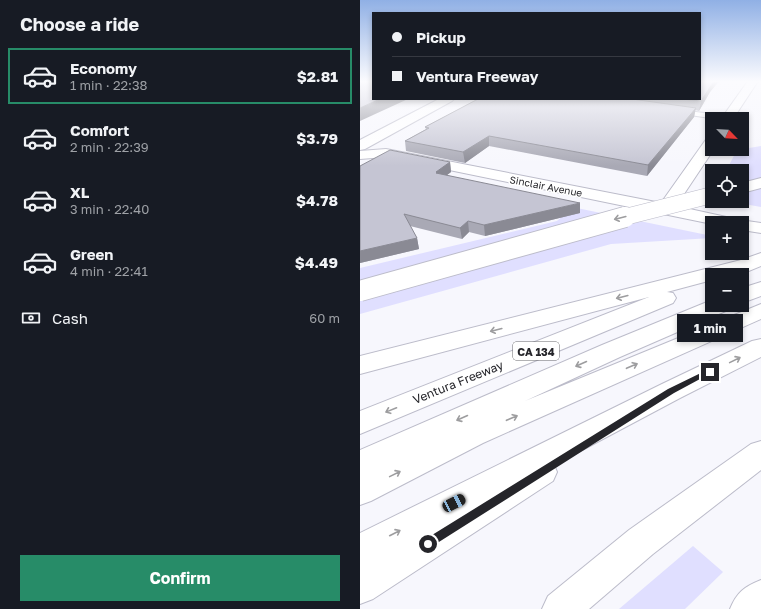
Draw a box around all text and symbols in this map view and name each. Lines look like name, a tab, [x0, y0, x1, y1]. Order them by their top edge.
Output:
text: Choose a ride	[20, 13, 139, 35]
text: Pickup	[416, 28, 466, 46]
icon: car	[22, 58, 58, 94]
text: Economy	[70, 59, 137, 77]
text: $2.81	[297, 67, 338, 85]
text: Ventura Freeway	[416, 67, 538, 85]
text: 1 min · 22:38	[70, 77, 147, 93]
north arrow	[705, 112, 749, 156]
map controls	[705, 112, 749, 312]
icon: car	[22, 120, 58, 156]
text: Comfort	[70, 121, 129, 139]
text: $3.79	[296, 129, 338, 147]
text: 2 min · 22:39	[70, 139, 149, 155]
button: locate	[705, 164, 749, 208]
street label: Sinclair Avenue	[509, 173, 584, 199]
icon: car	[22, 182, 58, 218]
text: XL	[70, 183, 89, 201]
text: $4.78	[296, 191, 338, 209]
text: 3 min · 22:40	[70, 201, 149, 217]
one-way arrow	[614, 215, 627, 223]
button: +	[705, 216, 749, 260]
icon: car	[22, 244, 58, 280]
text: Green	[70, 245, 113, 263]
text: $4.49	[295, 253, 338, 271]
text: 4 min · 22:41	[70, 263, 148, 279]
button: −	[705, 268, 749, 312]
one-way arrow	[616, 294, 629, 301]
icon: cash	[20, 307, 42, 329]
text: Cash	[52, 309, 88, 327]
text: 60 m	[309, 310, 340, 326]
callout: 1 min	[677, 314, 743, 342]
text: 1 min	[694, 320, 726, 336]
one-way arrow	[490, 326, 503, 334]
road number: CA 134	[513, 342, 559, 360]
one-way arrow	[729, 356, 741, 363]
street label: Ventura Freeway	[411, 357, 506, 407]
one-way arrow	[575, 361, 587, 369]
one-way arrow	[625, 362, 637, 370]
route end	[701, 363, 719, 381]
one-way arrow	[385, 407, 397, 414]
one-way arrow	[506, 414, 518, 421]
one-way arrow	[457, 415, 469, 422]
one-way arrow	[389, 470, 401, 477]
car	[441, 492, 467, 514]
one-way arrow	[388, 529, 400, 536]
route start	[419, 535, 437, 553]
button: Confirm	[20, 555, 340, 601]

